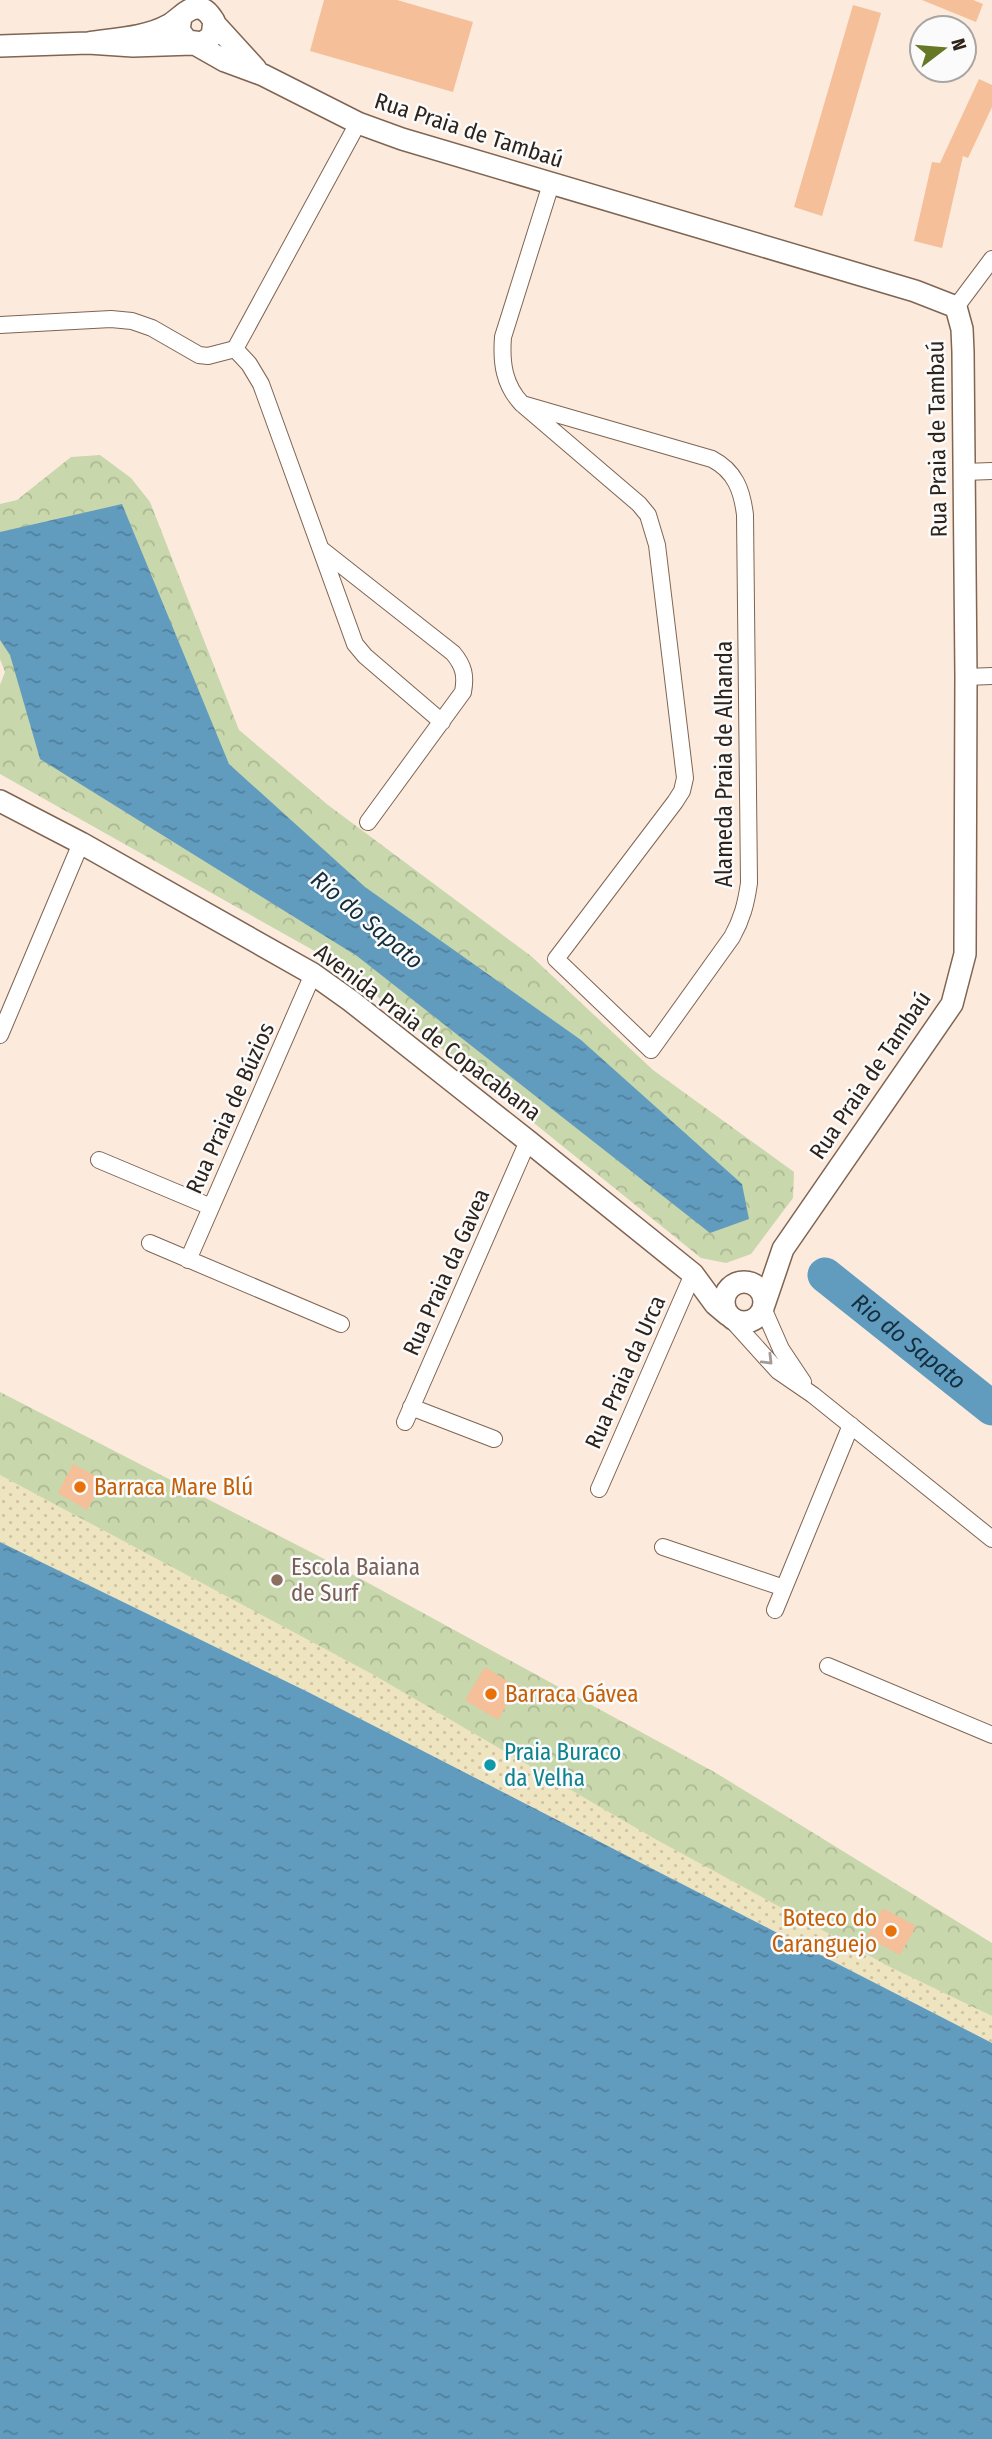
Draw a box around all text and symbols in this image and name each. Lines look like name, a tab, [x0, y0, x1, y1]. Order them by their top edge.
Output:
north arrow	[908, 14, 978, 84]
text: N	[946, 36, 971, 53]
street label: Rua Praia de Tambaú	[371, 86, 567, 174]
street label: Rua Praia de Tambaú	[921, 340, 953, 538]
street label: Alameda Praia de Alhanda	[710, 641, 738, 887]
water label: Rio do Sapato	[305, 865, 429, 975]
street label: Avenida Praia de Copacabana	[309, 938, 547, 1126]
street label: Rua Praia de Tambaú	[803, 986, 937, 1164]
street label: Rua Praia de Búzios	[180, 1018, 280, 1198]
street label: Rua Praia da Gavea	[397, 1184, 495, 1360]
water label: Rio do Sapato	[846, 1288, 971, 1395]
street label: Rua Praia da Urca	[579, 1291, 671, 1453]
one-way arrow	[759, 1352, 772, 1365]
place label: Barraca Mare Blú	[94, 1473, 253, 1501]
marker: Barraca Mare Blú	[72, 1479, 88, 1495]
place label: Escola Baiana de Surf	[291, 1553, 420, 1607]
marker: Escola Baiana de Surf	[269, 1572, 285, 1588]
place label: Barraca Gávea	[505, 1680, 638, 1708]
marker: Barraca Gávea	[483, 1686, 499, 1702]
place label: Praia Buraco da Velha	[504, 1738, 621, 1792]
marker: Praia Buraco da Velha	[482, 1757, 498, 1773]
place label: Boteco do Caranguejo	[772, 1904, 877, 1958]
marker: Boteco do Caranguejo	[883, 1923, 899, 1939]

